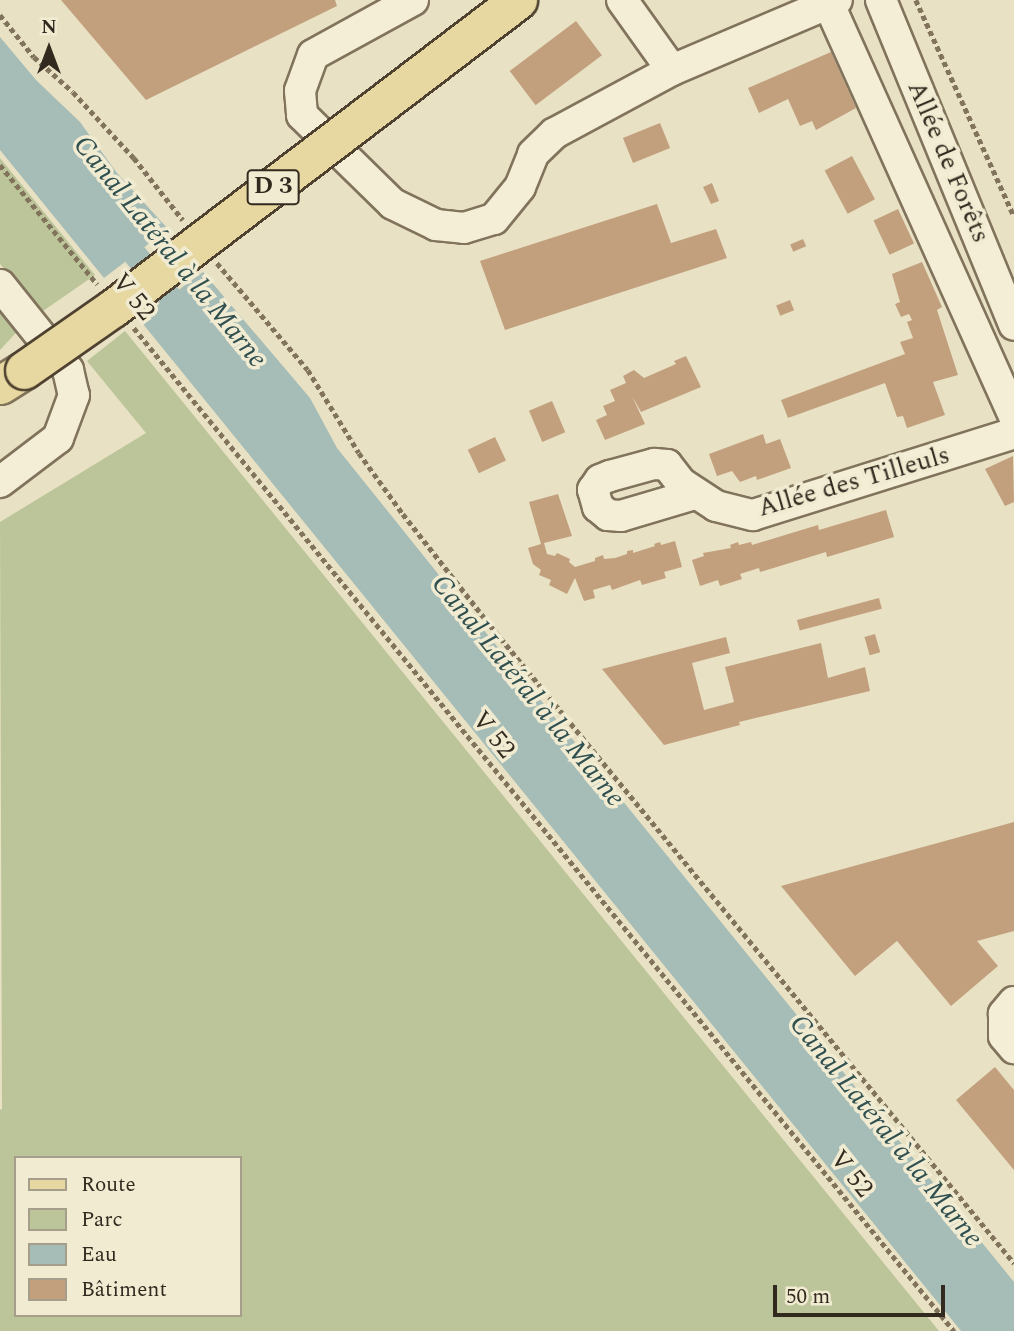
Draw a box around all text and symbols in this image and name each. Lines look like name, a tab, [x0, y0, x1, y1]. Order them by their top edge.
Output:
text: N	[41, 13, 57, 42]
north arrow	[14, 14, 84, 84]
street label: Allée de Forêts	[900, 77, 996, 247]
water label: Canal Latéral à la Marne	[66, 129, 274, 375]
road number: D 3	[245, 167, 301, 208]
street label: V 52	[105, 267, 161, 327]
street label: Allée des Tilleuls	[755, 440, 953, 524]
water label: Canal Latéral à la Marne	[424, 568, 632, 814]
street label: V 52	[465, 705, 521, 765]
water label: Canal Latéral à la Marne	[782, 1008, 990, 1254]
street label: V 52	[823, 1144, 879, 1204]
legend	[14, 1156, 242, 1317]
text: Route	[81, 1169, 136, 1201]
text: Parc	[81, 1204, 123, 1236]
text: Eau	[81, 1239, 117, 1271]
scale bar	[776, 1272, 948, 1316]
text: Bâtiment	[81, 1274, 167, 1306]
text: 50 m	[786, 1281, 830, 1313]

